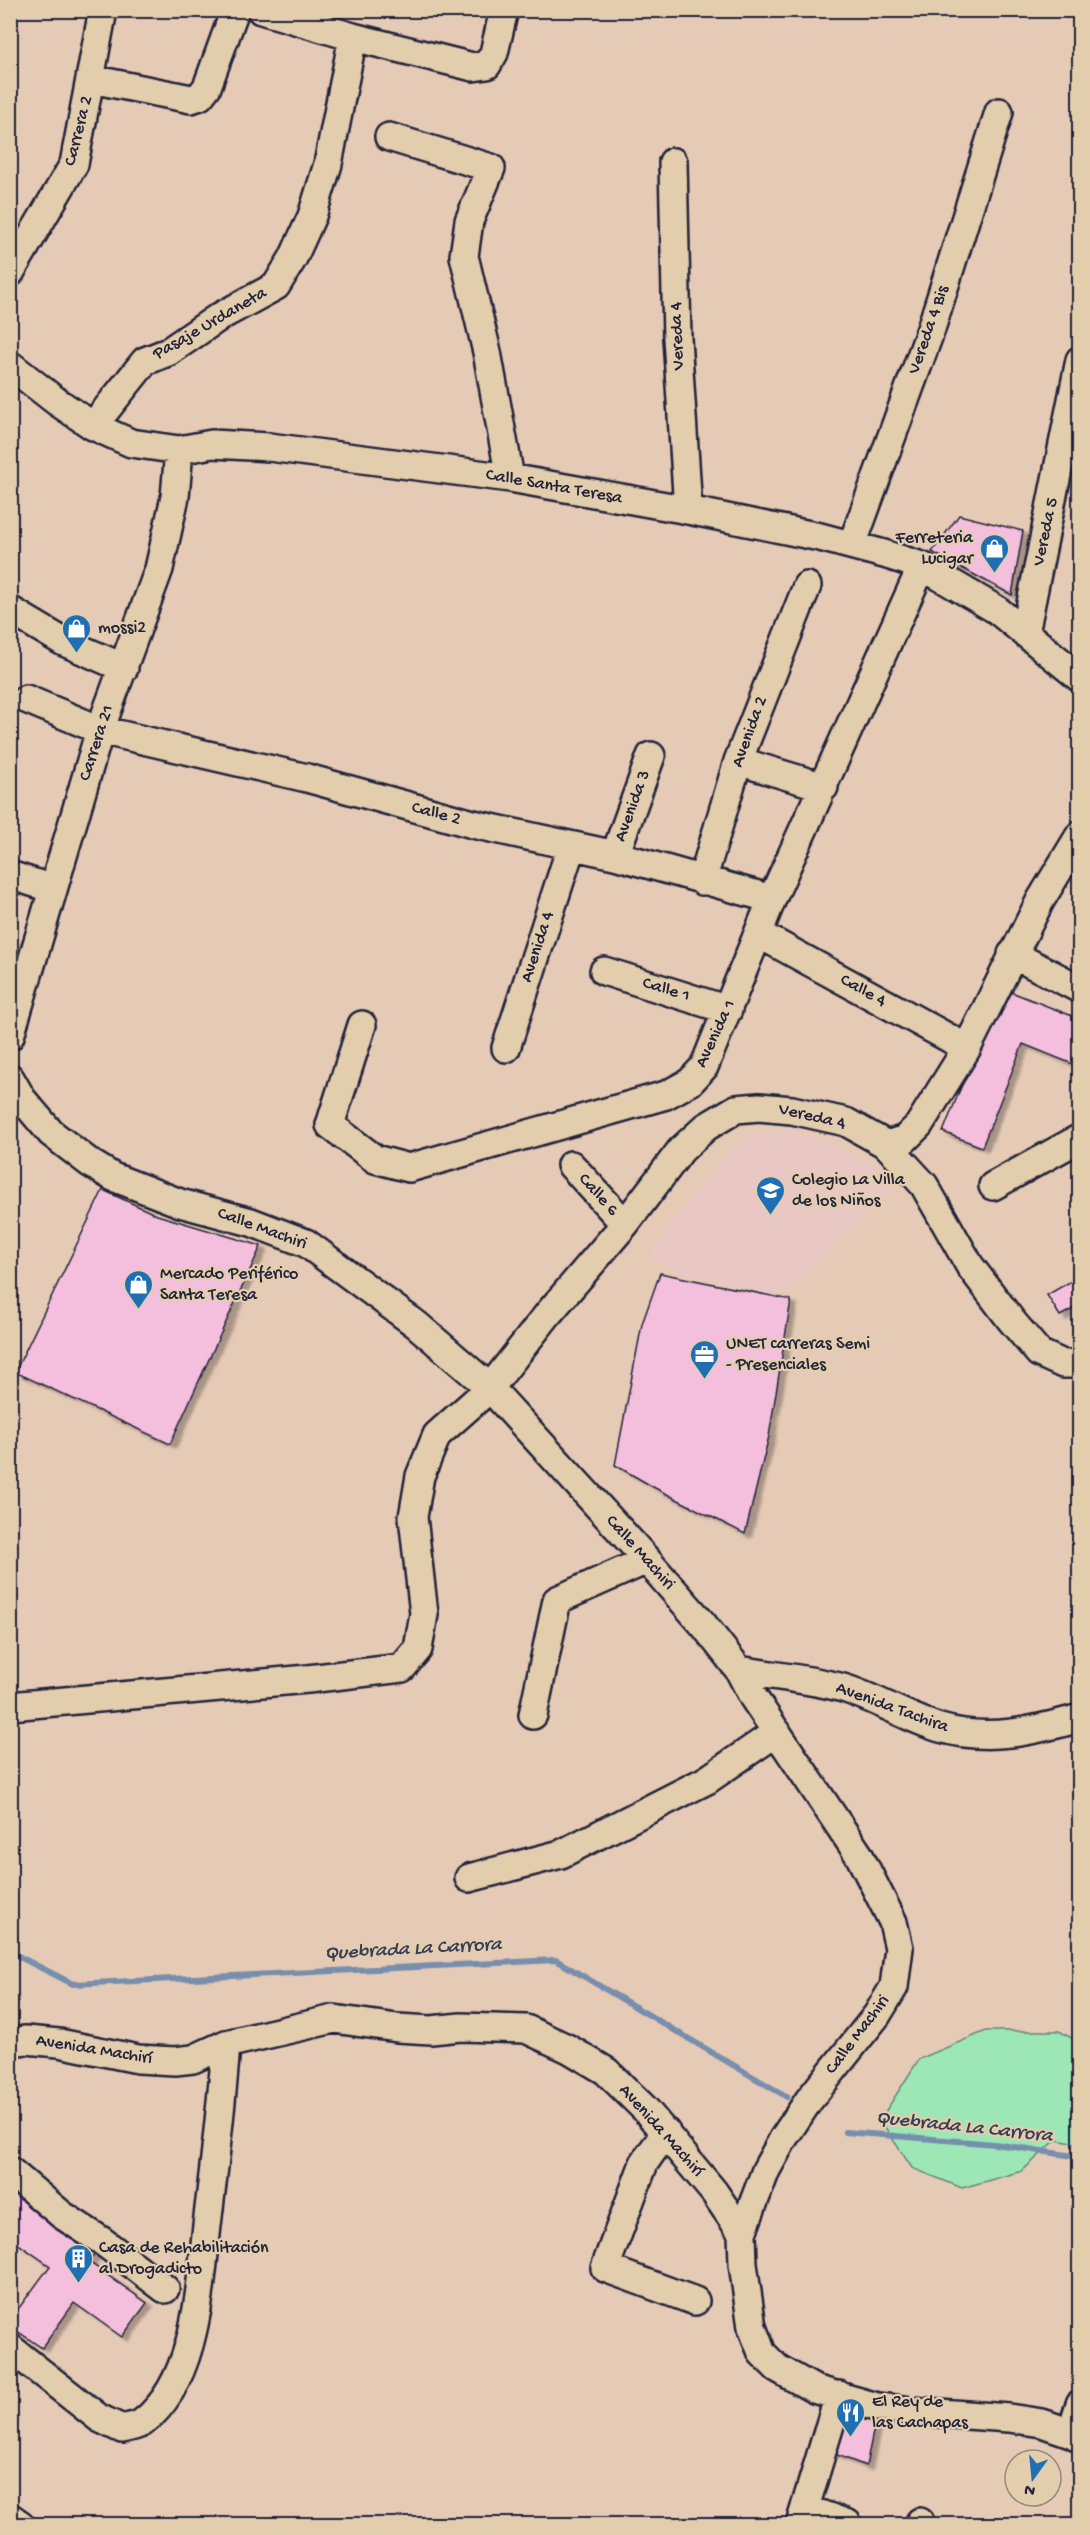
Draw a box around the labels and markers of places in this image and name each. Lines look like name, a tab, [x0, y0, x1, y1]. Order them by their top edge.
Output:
place label: Ferreteria Lucigar	[895, 528, 975, 570]
shop icon: Ferreteria Lucigar	[978, 532, 1010, 574]
shop icon: mossi2	[61, 612, 93, 654]
place label: mossi2	[98, 618, 146, 639]
place label: Colegio La Villa de los Niños	[792, 1170, 906, 1212]
school or university icon: Colegio La Villa de los Niños	[755, 1174, 787, 1216]
place label: Mercado Periférico Santa Teresa	[160, 1264, 298, 1306]
shop icon: Mercado Periférico Santa Teresa	[123, 1268, 155, 1310]
place label: UNET carreras Semi - Presenciales	[726, 1334, 870, 1376]
office icon: UNET carreras Semi - Presenciales	[689, 1338, 721, 1380]
place label: Casa de Rehabilitación al Drogadicto	[99, 2238, 269, 2280]
building icon: Casa de Rehabilitación al Drogadicto	[62, 2242, 94, 2284]
place label: El Rey de las Cachapas	[872, 2392, 969, 2434]
restaurant icon: El Rey de las Cachapas	[835, 2396, 867, 2438]

